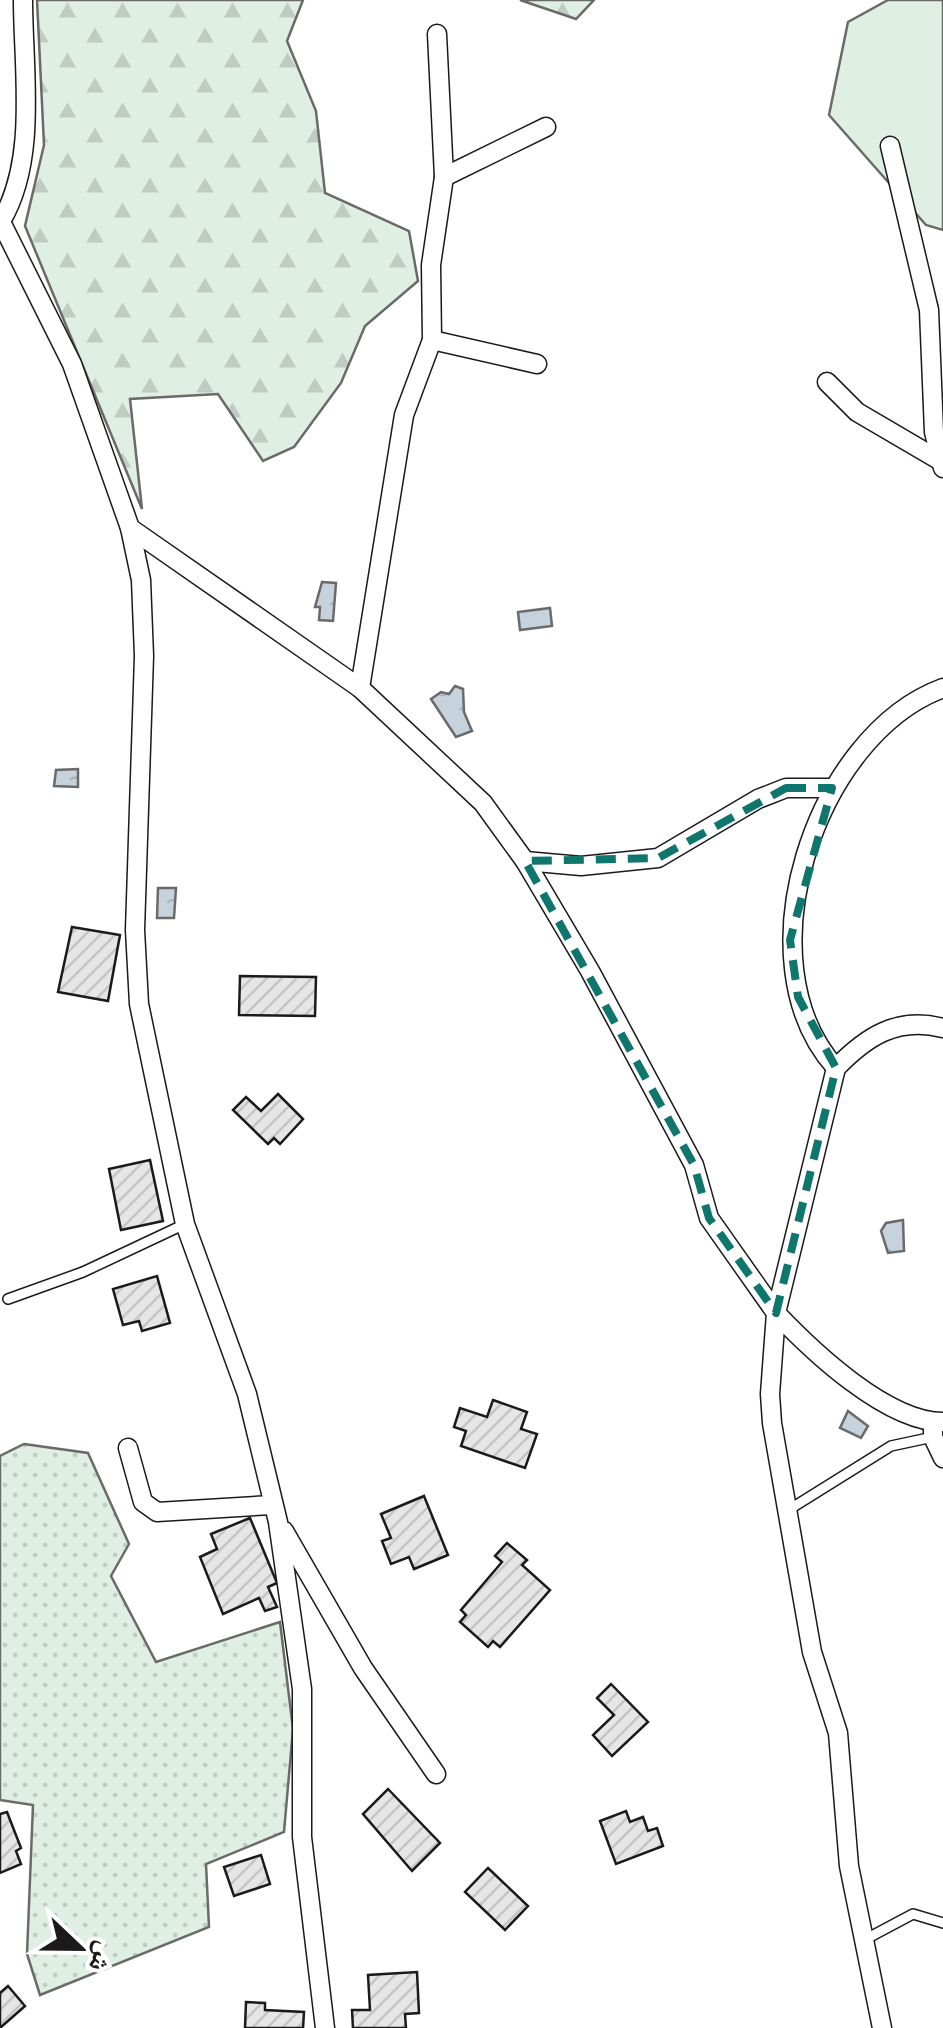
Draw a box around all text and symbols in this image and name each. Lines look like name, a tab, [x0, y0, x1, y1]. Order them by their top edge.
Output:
north arrow	[30, 1898, 130, 1998]
text: ش	[81, 1937, 126, 1978]

